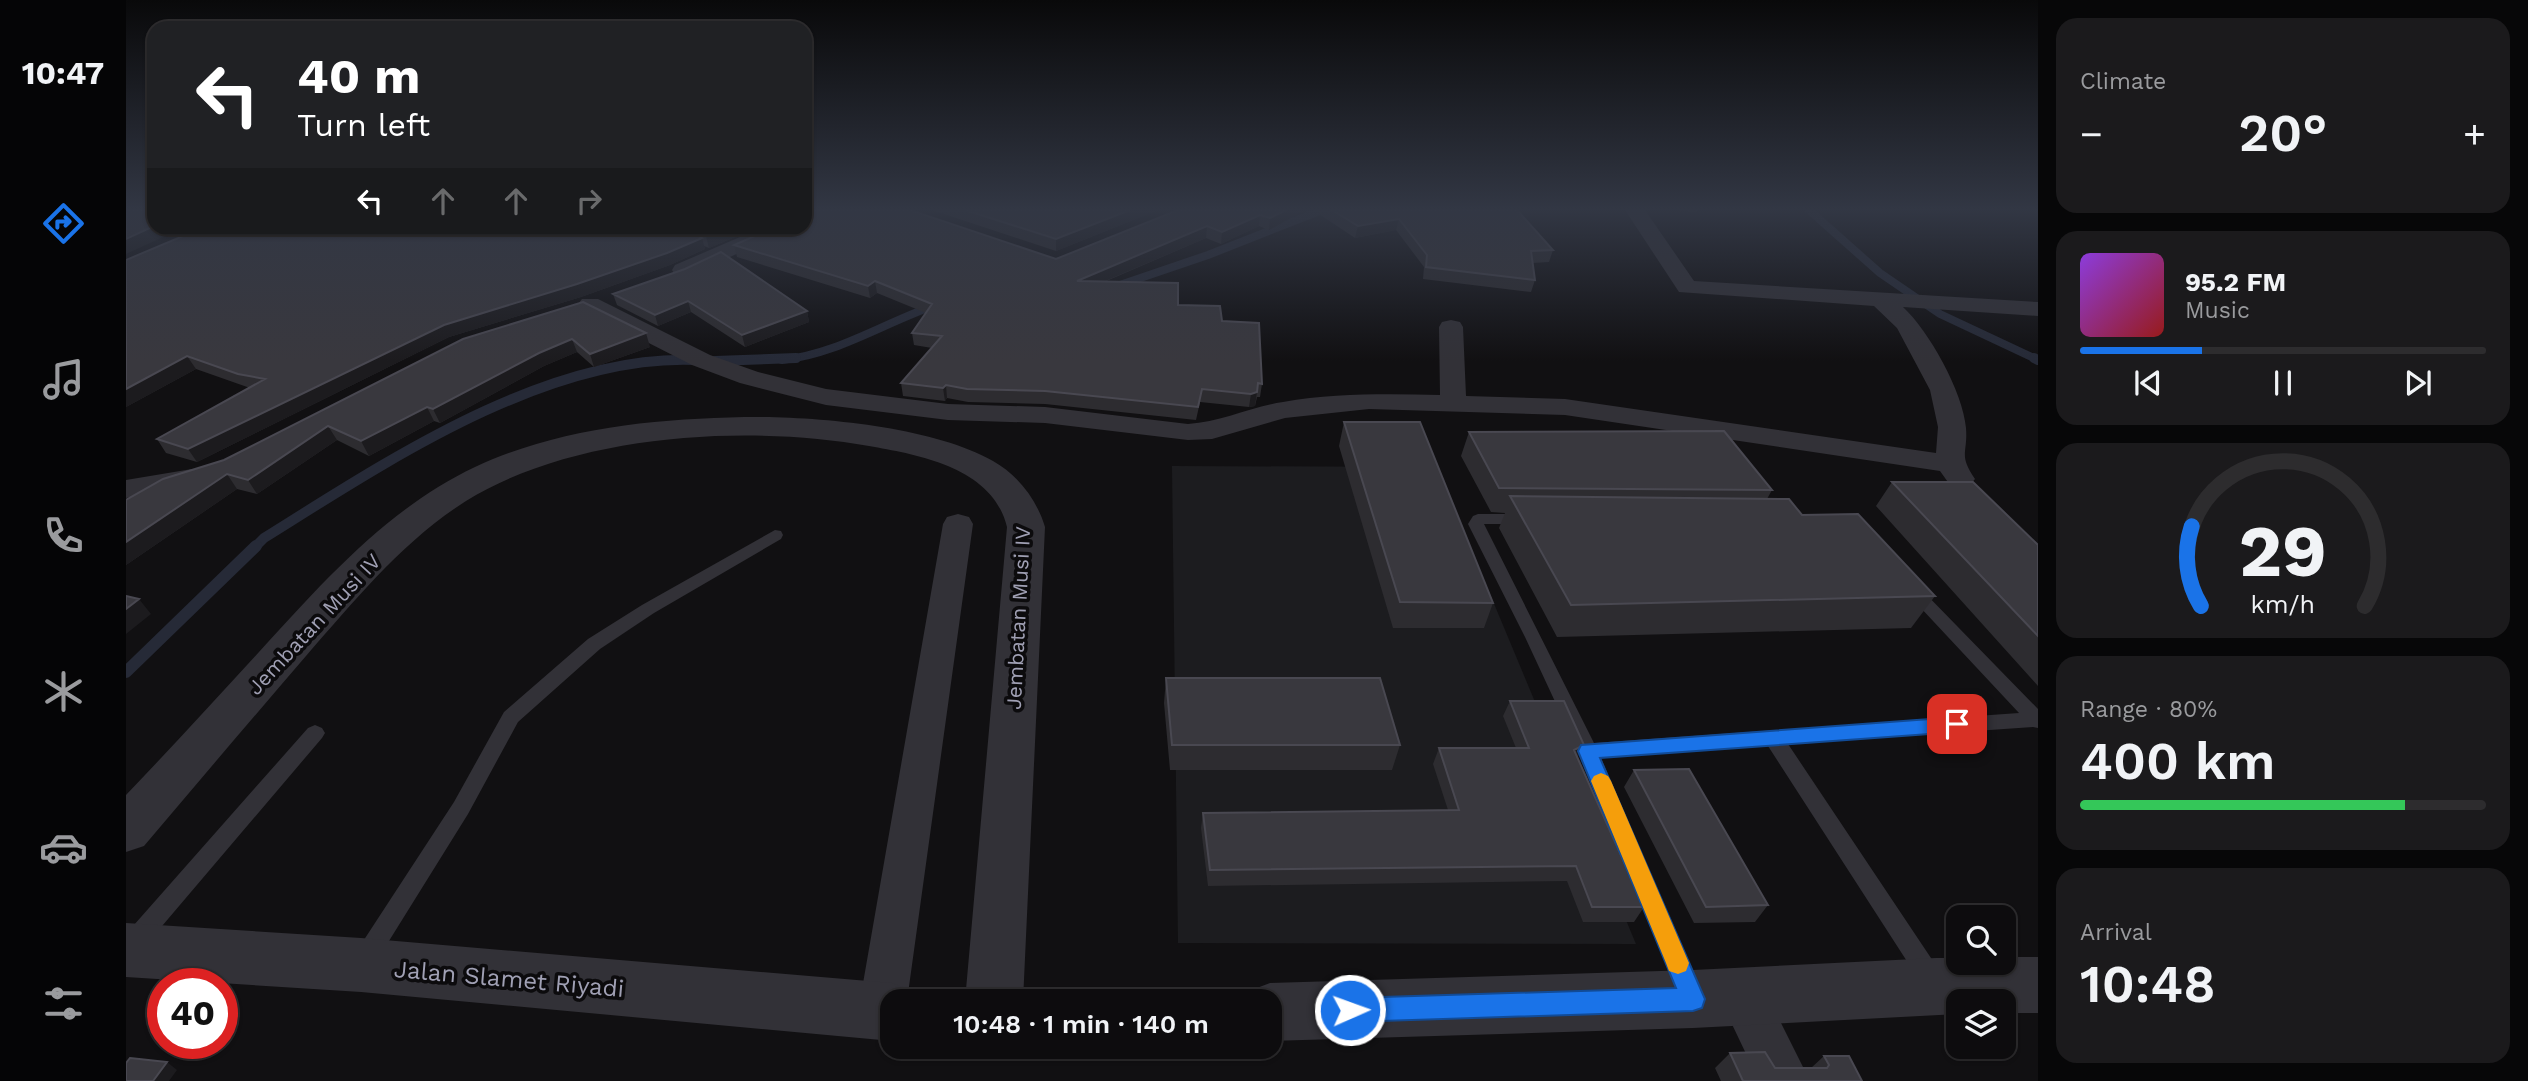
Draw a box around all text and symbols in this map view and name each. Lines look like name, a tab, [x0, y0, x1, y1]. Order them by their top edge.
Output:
text: 40 m	[297, 47, 420, 105]
icon: left	[182, 49, 273, 140]
text: 10:47	[22, 54, 104, 92]
text: Climate	[2080, 68, 2166, 95]
text: 20°	[2239, 103, 2327, 164]
text: Turn left	[297, 106, 430, 144]
text: −	[2080, 112, 2103, 156]
text: +	[2463, 112, 2486, 156]
icon: left	[351, 182, 389, 220]
icon: ahead	[424, 182, 462, 220]
icon: ahead	[497, 182, 535, 220]
icon: right	[570, 182, 608, 220]
icon: directions	[39, 199, 88, 248]
text: 95.2 FM	[2185, 267, 2286, 297]
text: Music	[2185, 297, 2250, 324]
icon: music	[39, 355, 88, 404]
icon: previous	[2129, 364, 2167, 402]
icon: pause	[2264, 364, 2302, 402]
icon: next	[2399, 364, 2437, 402]
text: 29	[2239, 509, 2327, 595]
icon: phone	[39, 511, 88, 560]
street label: Jembatan Musi IV	[1001, 525, 1035, 710]
street label: Jembatan Musi IV	[242, 548, 386, 700]
text: km/h	[2251, 590, 2315, 619]
icon: climate	[39, 667, 88, 716]
pin	[1927, 694, 1987, 754]
text: Range · 80%	[2080, 696, 2217, 723]
icon: arrive	[1938, 705, 1976, 743]
text: 400 km	[2080, 731, 2275, 792]
icon: car	[39, 823, 88, 872]
map controls	[1946, 905, 2016, 1059]
button: search	[1946, 905, 2016, 975]
text: Arrival	[2080, 919, 2152, 946]
text: 10:48	[2080, 954, 2216, 1015]
street label: Jalan Slamet Riyadi	[393, 955, 625, 1003]
speed limit sign: 40	[147, 968, 238, 1059]
position arrow	[1313, 973, 1387, 1047]
icon: filters	[39, 979, 88, 1028]
button: layers	[1946, 989, 2016, 1059]
text: 10:48 · 1 min · 140 m	[953, 1009, 1209, 1039]

